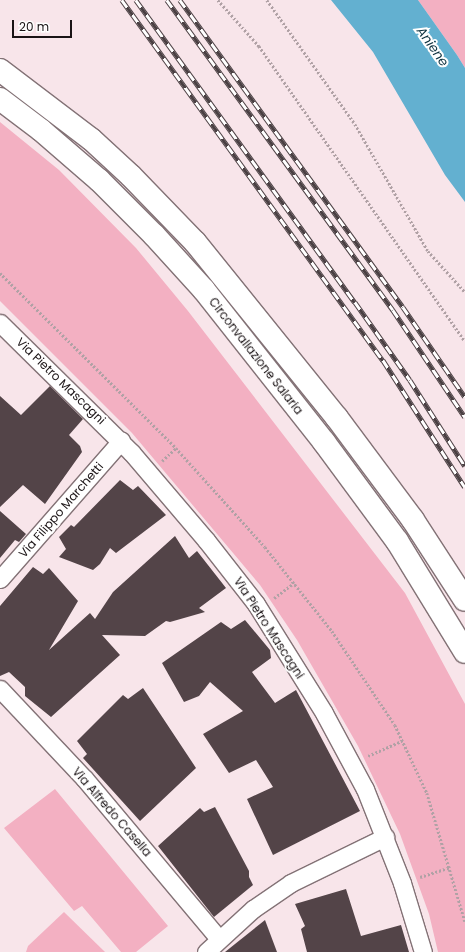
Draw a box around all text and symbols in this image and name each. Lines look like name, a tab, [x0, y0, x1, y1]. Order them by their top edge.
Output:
scale bar	[14, 12, 74, 38]
text: 20 m	[19, 18, 49, 35]
water label: Aniene	[413, 24, 451, 70]
street label: Circonvallazione Salaria	[206, 295, 306, 417]
street label: Via Pietro Mascagni	[13, 335, 109, 427]
street label: Via Filippo Marchetti	[16, 459, 106, 561]
street label: Via Pietro Mascagni	[231, 574, 307, 682]
street label: Via Alfredo Casella	[69, 764, 155, 860]

